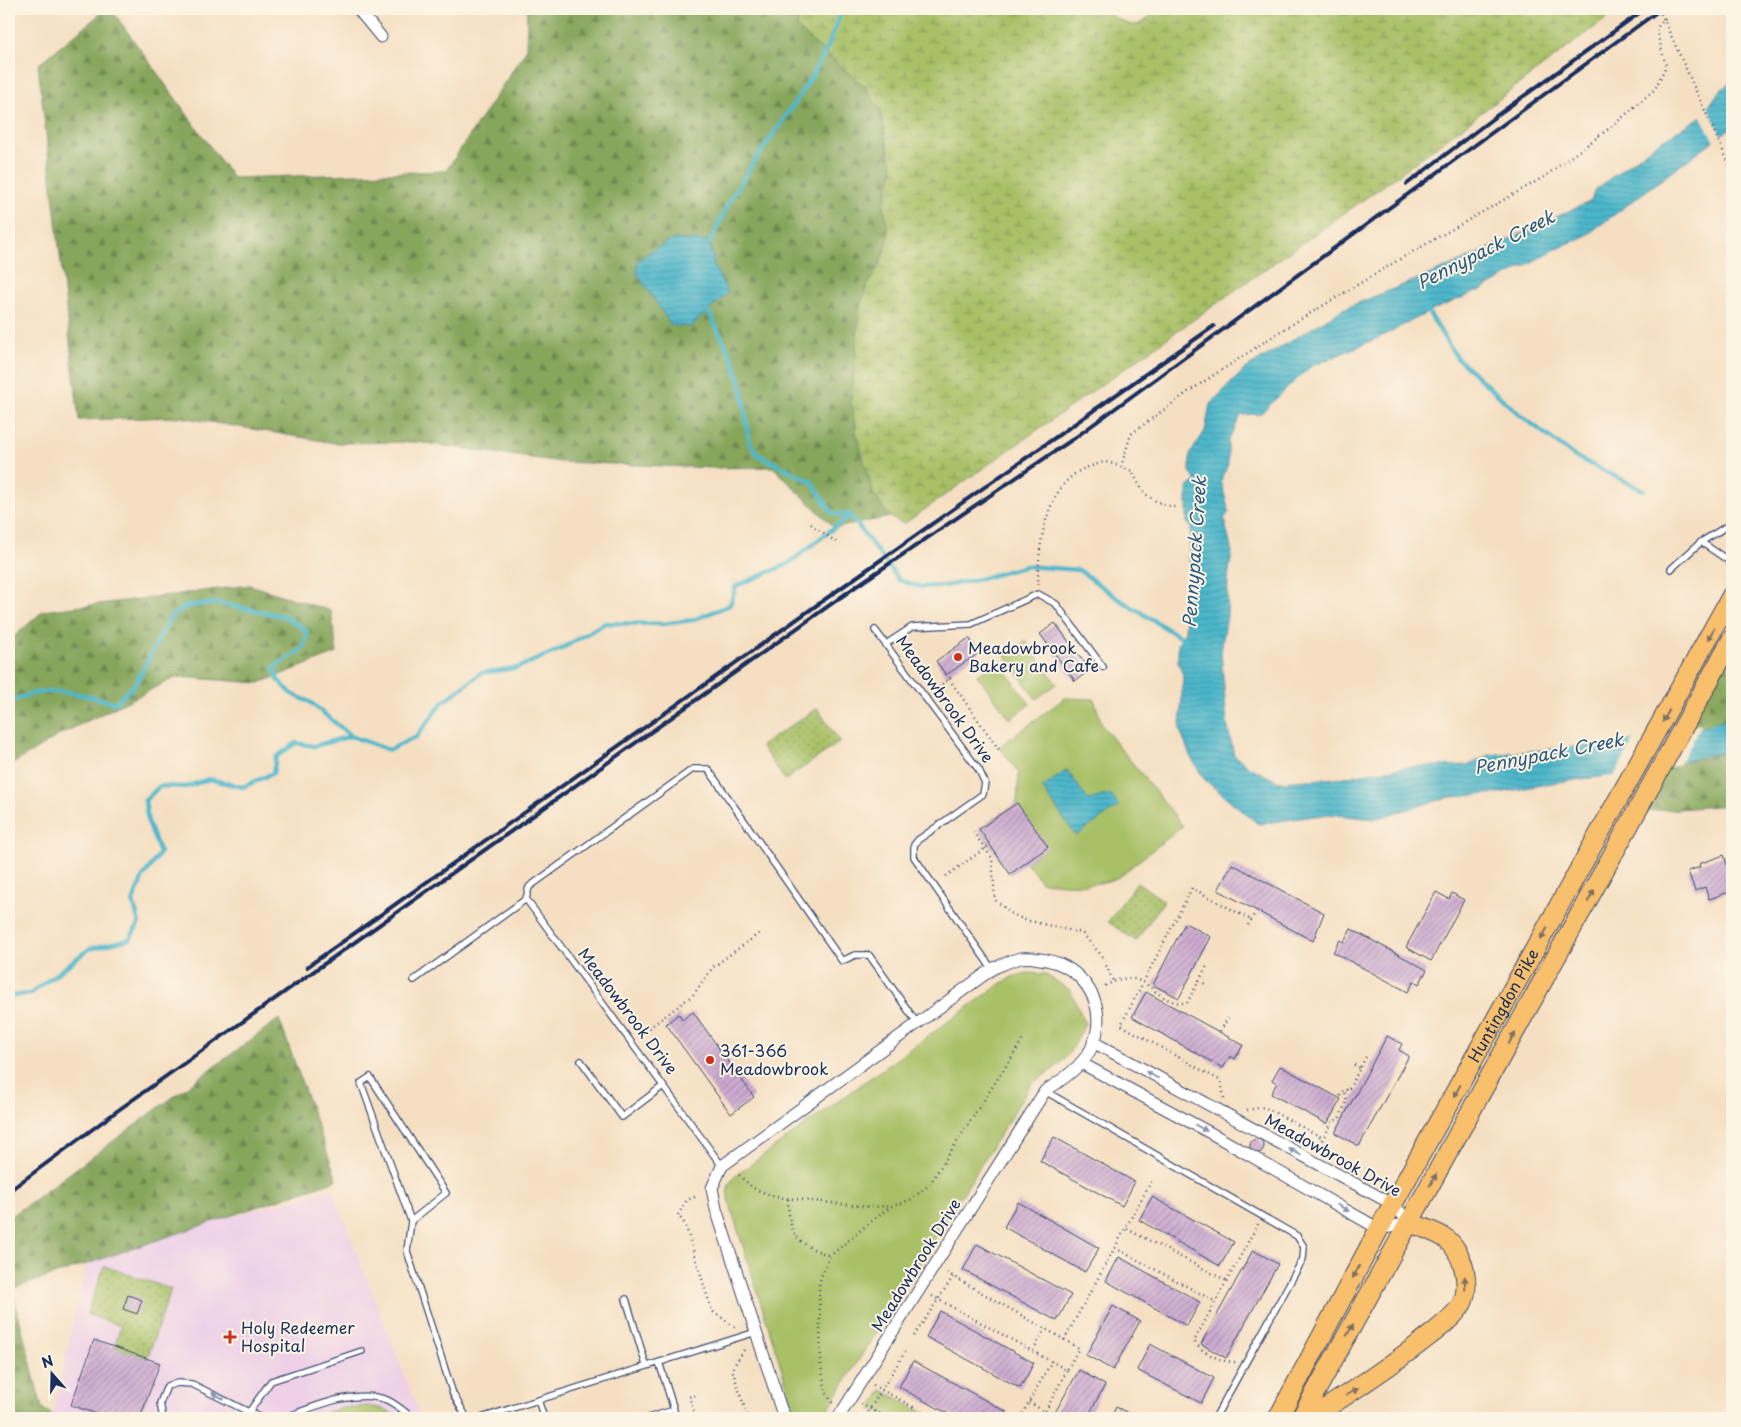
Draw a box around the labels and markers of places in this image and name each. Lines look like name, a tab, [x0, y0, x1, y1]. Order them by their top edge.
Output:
place label: Meadowbrook Bakery and Cafe	[968, 635, 1099, 677]
marker: Meadowbrook Bakery and Cafe	[952, 651, 964, 663]
place label: 361-366 Meadowbrook	[720, 1038, 828, 1080]
marker: 361-366 Meadowbrook	[704, 1054, 716, 1066]
place label: Holy Redeemer Hospital	[241, 1315, 355, 1357]
marker: Holy Redeemer Hospital	[223, 1330, 237, 1344]

